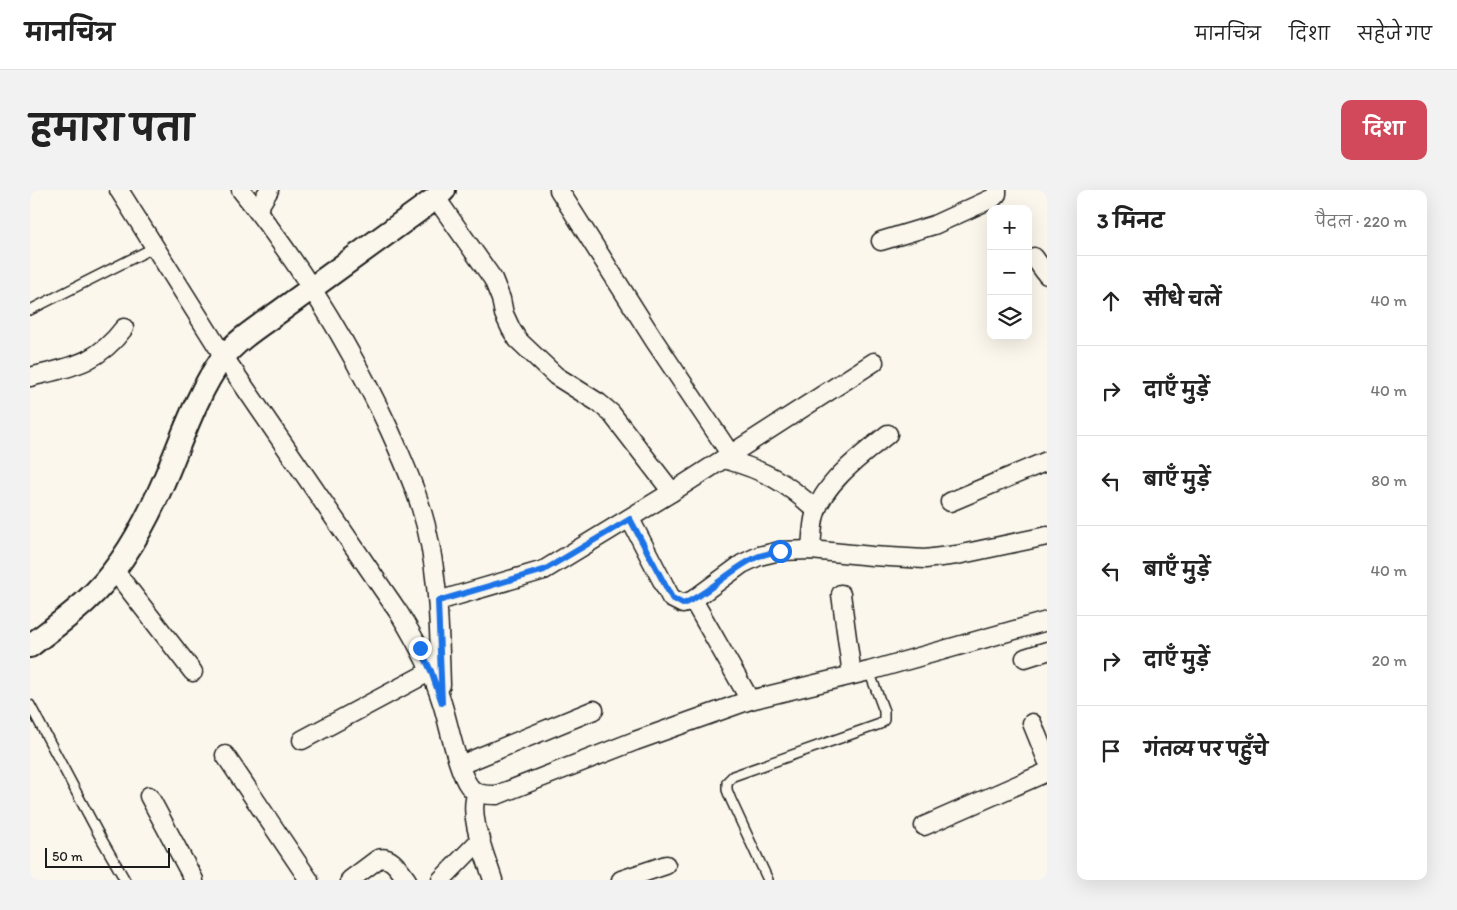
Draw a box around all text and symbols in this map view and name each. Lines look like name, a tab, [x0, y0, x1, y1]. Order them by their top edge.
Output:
text: मानचित्र	[25, 18, 114, 47]
text: मानचित्र	[1195, 23, 1261, 45]
text: दिशा	[1289, 23, 1330, 45]
text: सहेजे गए	[1358, 23, 1432, 45]
button: दिशा	[1341, 100, 1427, 160]
text: हमारा पता	[30, 107, 193, 149]
map controls	[987, 205, 1032, 340]
button: +	[987, 205, 1032, 250]
text: 3 मिनट	[1097, 208, 1164, 233]
text: पैदल · 220 m	[1315, 212, 1407, 231]
button: −	[987, 250, 1032, 295]
icon: ahead	[1097, 287, 1125, 315]
text: सीधे चलें	[1144, 288, 1221, 311]
text: 40 m	[1370, 291, 1407, 310]
button: layers	[987, 295, 1032, 340]
icon: right	[1097, 377, 1125, 405]
text: दाएँ मुड़ें	[1144, 378, 1210, 401]
text: 40 m	[1370, 381, 1407, 400]
icon: left	[1097, 467, 1125, 495]
text: बाएँ मुड़ें	[1144, 468, 1210, 491]
text: 80 m	[1371, 471, 1407, 490]
route start	[769, 540, 792, 563]
icon: left	[1097, 557, 1125, 585]
text: बाएँ मुड़ें	[1144, 558, 1210, 581]
text: 40 m	[1370, 561, 1407, 580]
route end	[409, 637, 432, 660]
icon: right	[1097, 647, 1125, 675]
text: दाएँ मुड़ें	[1144, 648, 1210, 671]
text: 20 m	[1372, 651, 1407, 670]
icon: arrive	[1097, 737, 1125, 765]
text: गंतव्य पर पहुँचे	[1144, 738, 1268, 761]
scale bar	[45, 845, 170, 868]
text: 50 m	[52, 848, 83, 865]

